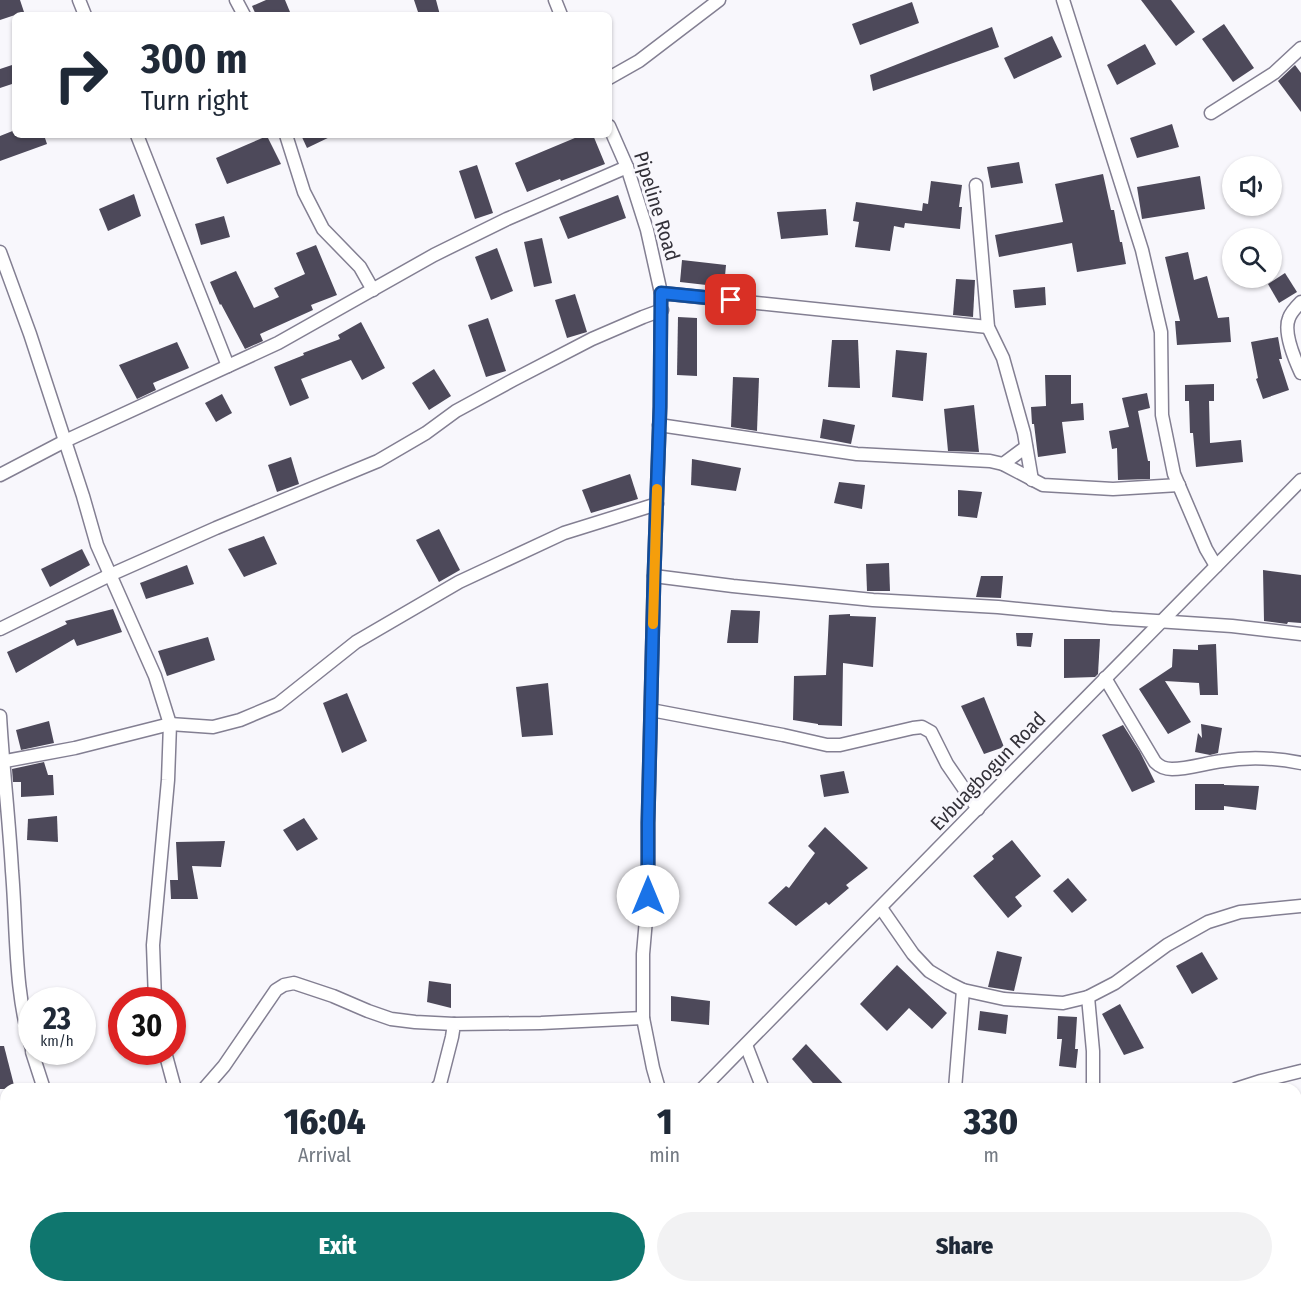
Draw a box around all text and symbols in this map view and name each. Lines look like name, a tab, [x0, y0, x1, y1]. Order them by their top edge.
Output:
text: 300 m	[141, 34, 248, 84]
icon: right	[42, 36, 120, 114]
text: Turn right	[141, 85, 249, 117]
street label: Pipeline Road	[629, 148, 685, 264]
map controls	[1222, 156, 1282, 288]
button: sound	[1222, 156, 1282, 216]
button: search	[1222, 228, 1282, 288]
pin	[705, 274, 756, 325]
icon: arrive	[714, 283, 747, 316]
street label: Evbuagbogun Road	[925, 707, 1051, 835]
position arrow	[616, 864, 680, 928]
speed limit sign: 30	[108, 987, 186, 1065]
text: 23	[43, 1001, 71, 1037]
text: km/h	[40, 1032, 74, 1050]
text: 16:04	[284, 1100, 366, 1144]
text: 1	[657, 1100, 672, 1144]
text: 330	[964, 1100, 1018, 1144]
text: Arrival	[298, 1143, 351, 1167]
text: min	[649, 1143, 680, 1167]
text: m	[983, 1143, 999, 1167]
button: Exit	[30, 1212, 645, 1281]
button: Share	[657, 1212, 1272, 1281]

